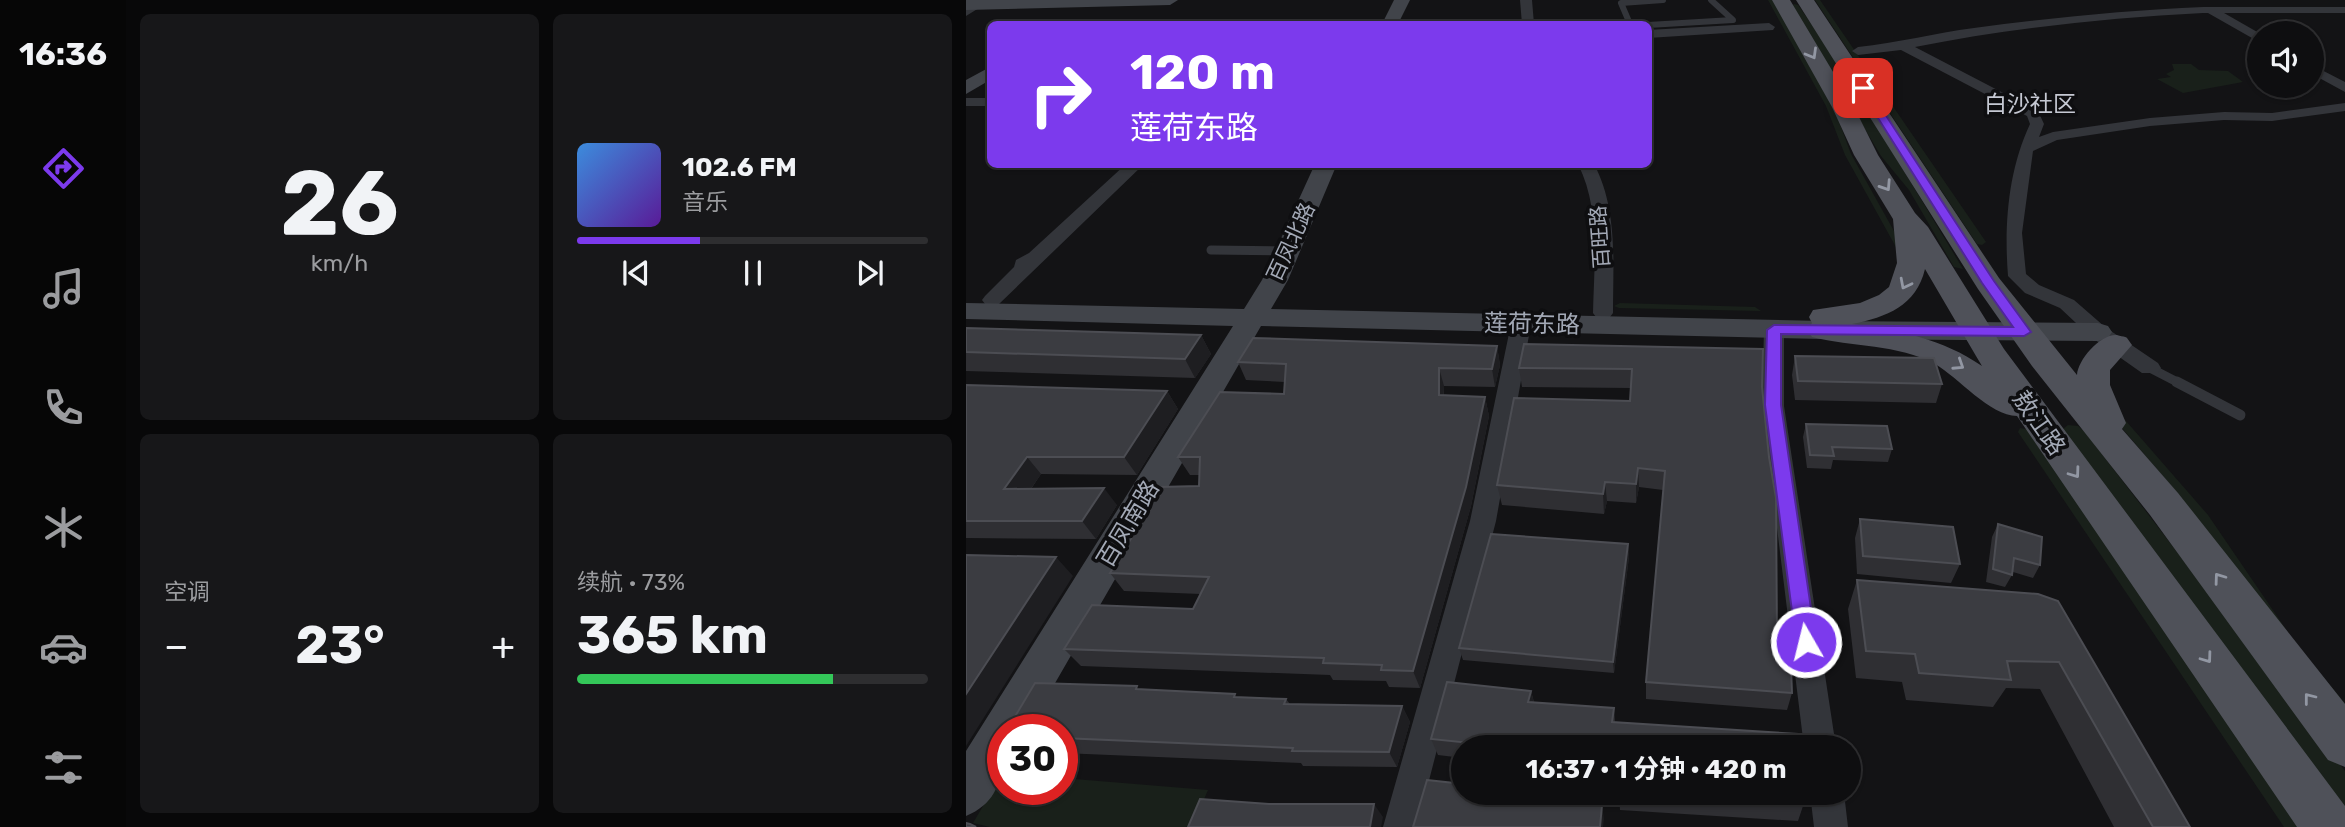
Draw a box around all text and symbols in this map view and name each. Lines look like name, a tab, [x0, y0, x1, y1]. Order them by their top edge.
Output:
map controls	[2247, 21, 2324, 98]
button: sound	[2247, 21, 2324, 98]
text: 16:36	[19, 35, 107, 73]
text: 120 m	[1130, 43, 1275, 101]
one-way arrow	[1804, 46, 1817, 59]
icon: right	[1015, 49, 1106, 140]
pin	[1833, 58, 1893, 118]
icon: arrive	[1844, 69, 1882, 107]
district label: 白沙社区	[1984, 90, 2076, 118]
text: 莲荷东路	[1130, 109, 1258, 147]
icon: directions	[39, 144, 88, 193]
text: 26	[280, 149, 399, 257]
text: 102.6 FM	[682, 152, 797, 183]
one-way arrow	[1878, 178, 1891, 191]
text: 音乐	[682, 188, 728, 216]
street label: 百凤北路	[1261, 198, 1320, 285]
street label: 百旺路	[1585, 205, 1614, 269]
text: km/h	[311, 249, 368, 277]
icon: previous	[617, 254, 655, 292]
icon: pause	[734, 254, 772, 292]
icon: next	[851, 254, 889, 292]
icon: music	[39, 264, 88, 313]
one-way arrow	[1899, 276, 1913, 289]
street label: 莲荷东路	[1484, 309, 1580, 339]
one-way arrow	[1951, 357, 1964, 369]
icon: phone	[39, 383, 88, 432]
street label: 敖江路	[2007, 385, 2071, 461]
one-way arrow	[2067, 465, 2079, 478]
street label: 百凤南路	[1091, 476, 1165, 572]
icon: climate	[39, 503, 88, 552]
text: 续航 · 73%	[577, 568, 685, 596]
one-way arrow	[2214, 573, 2227, 585]
text: 空调	[164, 578, 210, 606]
text: 365 km	[577, 604, 768, 666]
position arrow	[1769, 605, 1843, 679]
text: 23°	[295, 614, 385, 676]
icon: car	[39, 623, 88, 672]
text: −	[164, 623, 189, 669]
text: +	[491, 623, 515, 669]
one-way arrow	[2199, 650, 2211, 663]
one-way arrow	[2305, 693, 2318, 705]
speed limit sign: 30	[987, 714, 1078, 805]
icon: filters	[39, 743, 88, 792]
text: 16:37 · 1 分钟 · 420 m	[1526, 754, 1786, 785]

